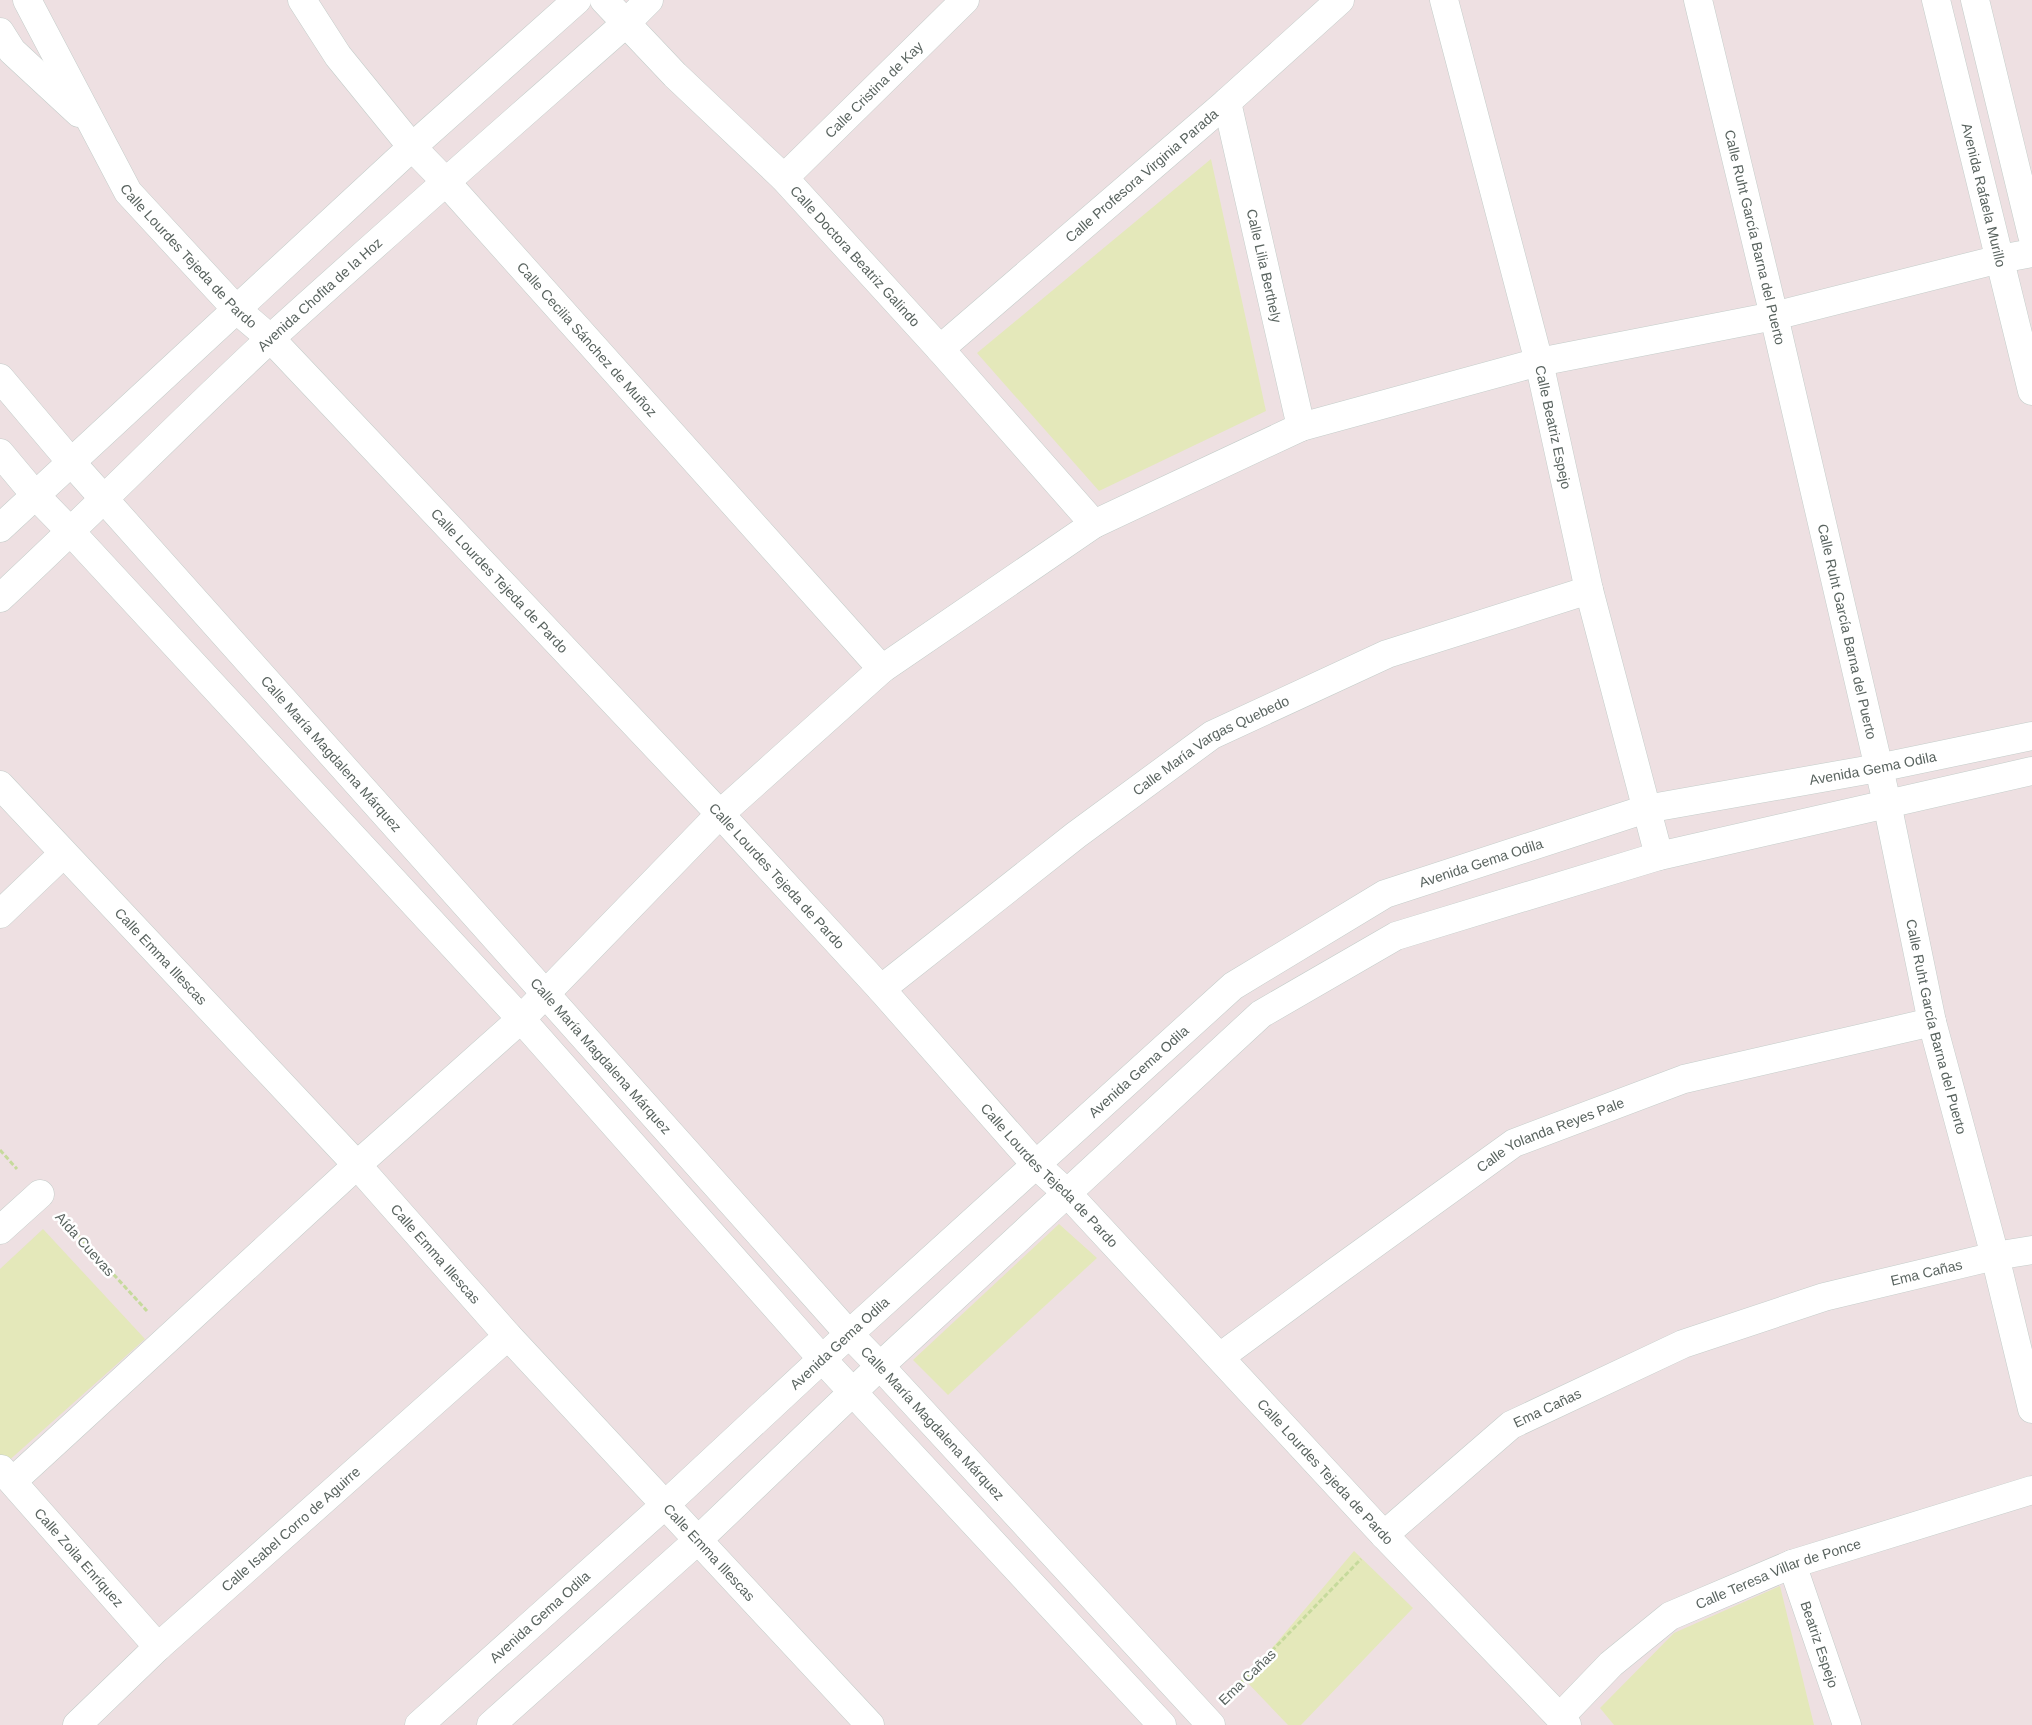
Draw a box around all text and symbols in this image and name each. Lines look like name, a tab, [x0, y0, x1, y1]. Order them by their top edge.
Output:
street label: Calle Cristina de Kay	[822, 38, 926, 141]
street label: Calle Profesora Virginia Parada	[1062, 105, 1221, 246]
street label: Avenida Rafaela Murillo	[1959, 122, 2009, 269]
street label: Calle Ruht García Barna del Puerto	[1721, 128, 1788, 346]
street label: Calle Lourdes Tejeda de Pardo	[117, 181, 260, 331]
street label: Calle Doctora Beatriz Galindo	[787, 183, 924, 330]
street label: Calle Lilia Berthely	[1244, 207, 1285, 324]
street label: Avenida Chofita de la Hoz	[254, 234, 385, 354]
street label: Calle Cecilia Sánchez de Muñoz	[514, 259, 660, 420]
street label: Calle Beatriz Espejo	[1532, 364, 1575, 491]
street label: Calle Lourdes Tejeda de Pardo	[428, 505, 572, 656]
street label: Calle Ruht García Barna del Puerto	[1815, 522, 1880, 741]
street label: Calle María Magdalena Márquez	[258, 673, 405, 835]
street label: Calle María Vargas Quebedo	[1129, 692, 1292, 799]
street label: Avenida Gema Odila	[1808, 748, 1938, 788]
street label: Calle Lourdes Tejeda de Pardo	[706, 800, 848, 952]
street label: Avenida Gema Odila	[1417, 835, 1545, 890]
street label: Calle Emma Illescas	[112, 905, 210, 1008]
street label: Calle Ruht García Barna del Puerto	[1903, 918, 1970, 1136]
street label: Calle María Magdalena Márquez	[527, 975, 675, 1137]
street label: Avenida Gema Odila	[1085, 1022, 1192, 1121]
street label: Calle Yolanda Reyes Pale	[1473, 1094, 1627, 1175]
street label: Calle Lourdes Tejeda de Pardo	[978, 1100, 1121, 1251]
street label: Calle Emma Illescas	[387, 1201, 484, 1307]
street label: Aída Cuevas	[52, 1209, 118, 1279]
street label: Ema Cañas	[1889, 1256, 1964, 1289]
street label: Avenida Gema Odila	[787, 1293, 893, 1393]
street label: Calle María Magdalena Márquez	[858, 1343, 1008, 1503]
street label: Ema Cañas	[1511, 1385, 1584, 1431]
street label: Calle Lourdes Tejeda de Pardo	[1254, 1396, 1397, 1548]
street label: Calle Isabel Corro de Aguirre	[218, 1463, 363, 1595]
street label: Calle Emma Illescas	[660, 1500, 758, 1604]
street label: Calle Zoila Enríquez	[31, 1505, 127, 1610]
street label: Calle Teresa Villar de Ponce	[1693, 1535, 1863, 1612]
street label: Avenida Gema Odila	[486, 1568, 593, 1666]
street label: Beatriz Espejo	[1797, 1599, 1842, 1690]
street label: Ema Cañas	[1215, 1646, 1279, 1708]

